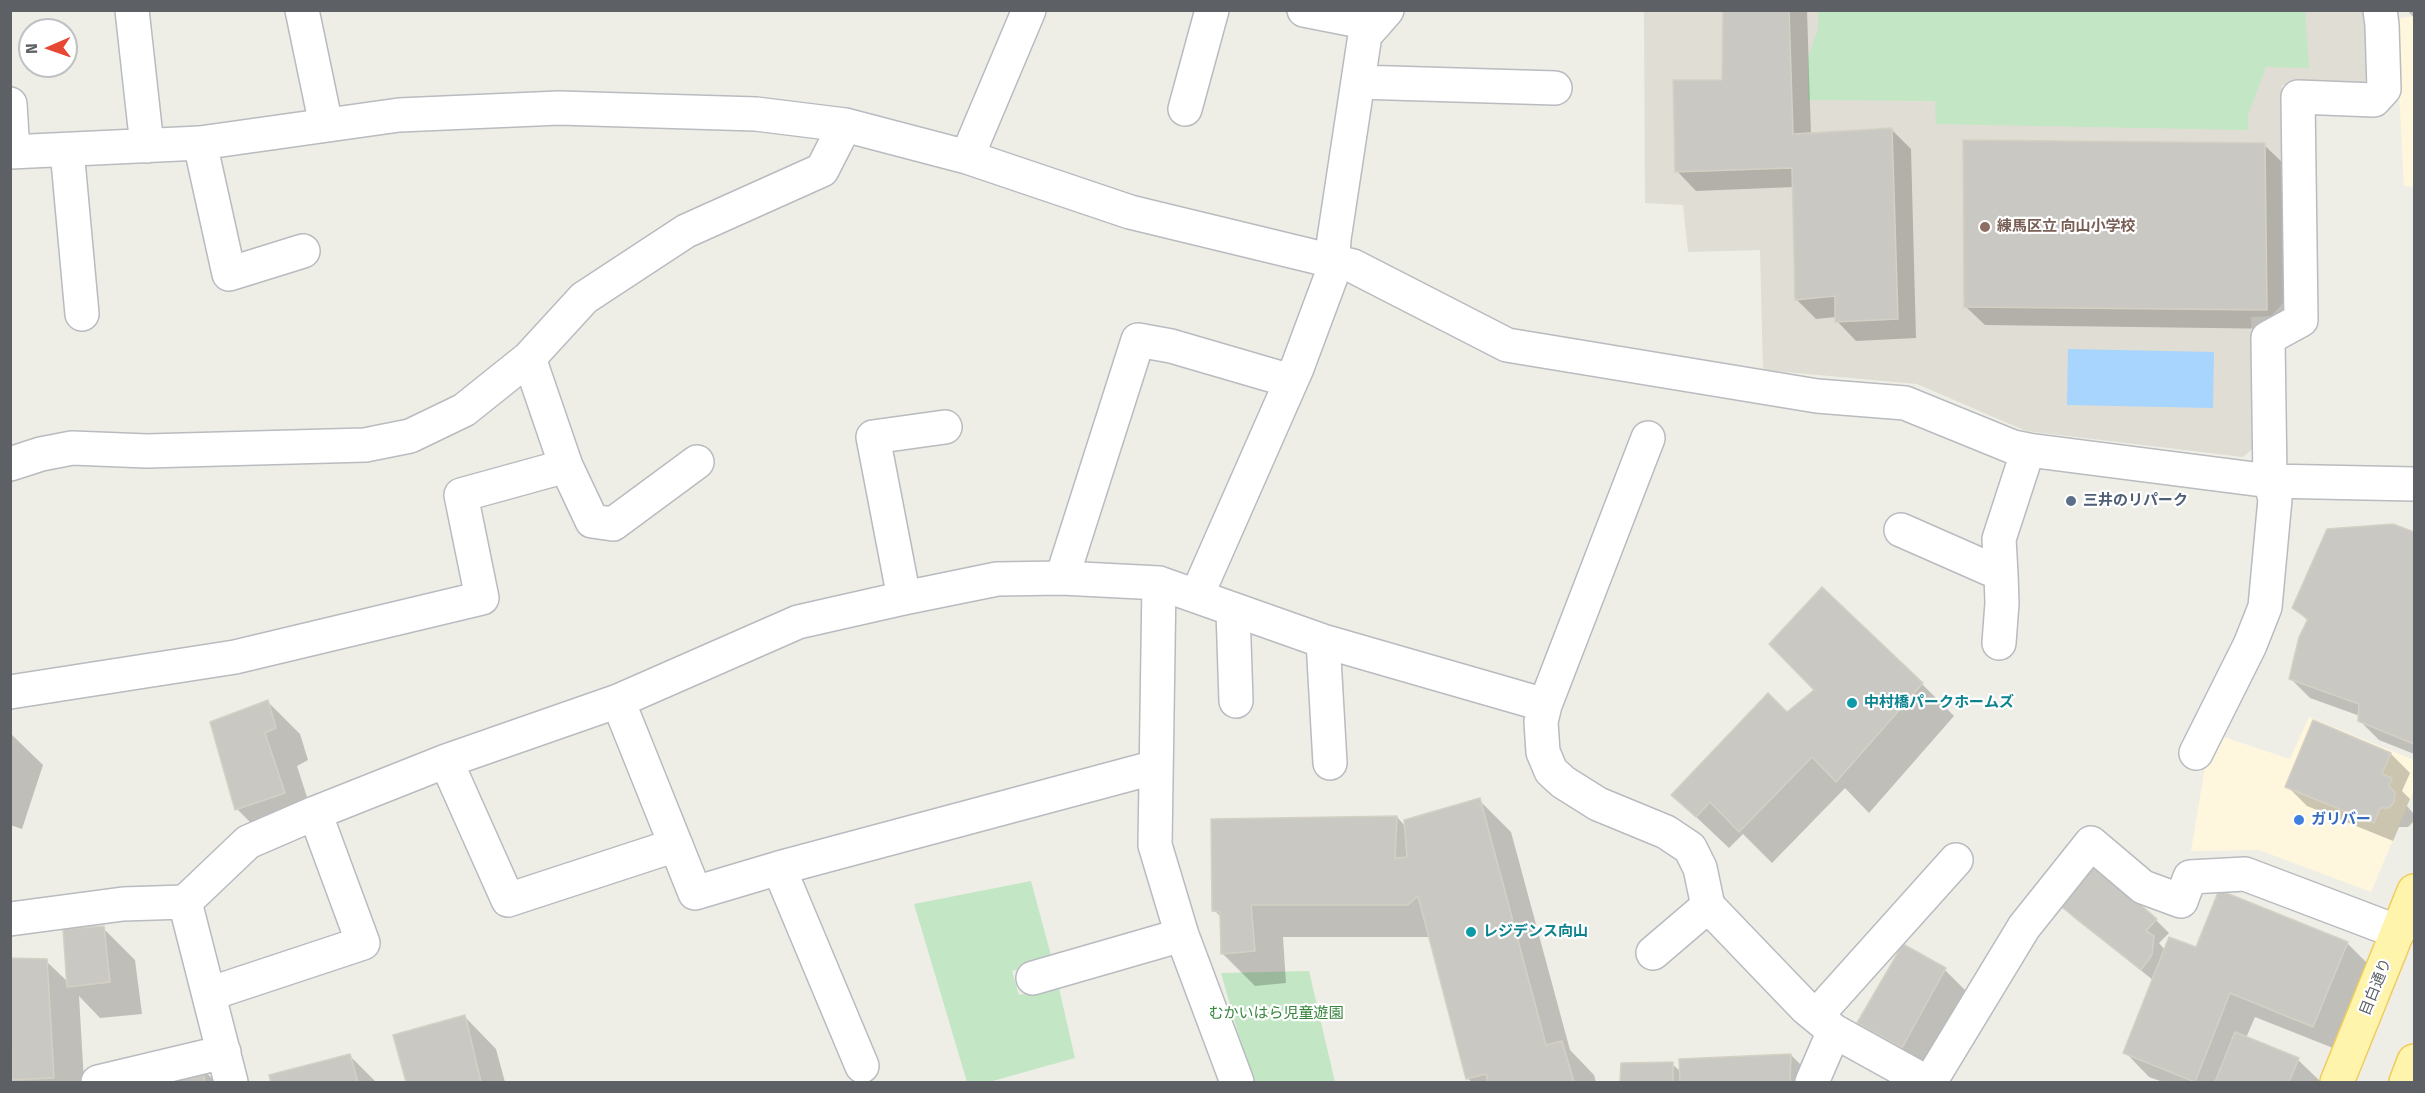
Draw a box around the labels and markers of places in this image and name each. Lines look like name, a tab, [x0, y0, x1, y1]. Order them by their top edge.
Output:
place label: 練馬区立 向山小学校	[1997, 218, 2136, 236]
marker: 練馬区立 向山小学校	[1978, 220, 1992, 234]
place label: 三井のリパーク	[2083, 492, 2188, 510]
marker: 三井のリパーク	[2064, 494, 2078, 508]
place label: 中村橋パークホームズ	[1864, 694, 2014, 712]
marker: 中村橋パークホームズ	[1845, 696, 1859, 710]
place label: ガリバー	[2311, 811, 2371, 829]
marker: ガリバー	[2292, 813, 2306, 827]
place label: レジデンス向山	[1483, 923, 1588, 941]
marker: レジデンス向山	[1464, 925, 1478, 939]

